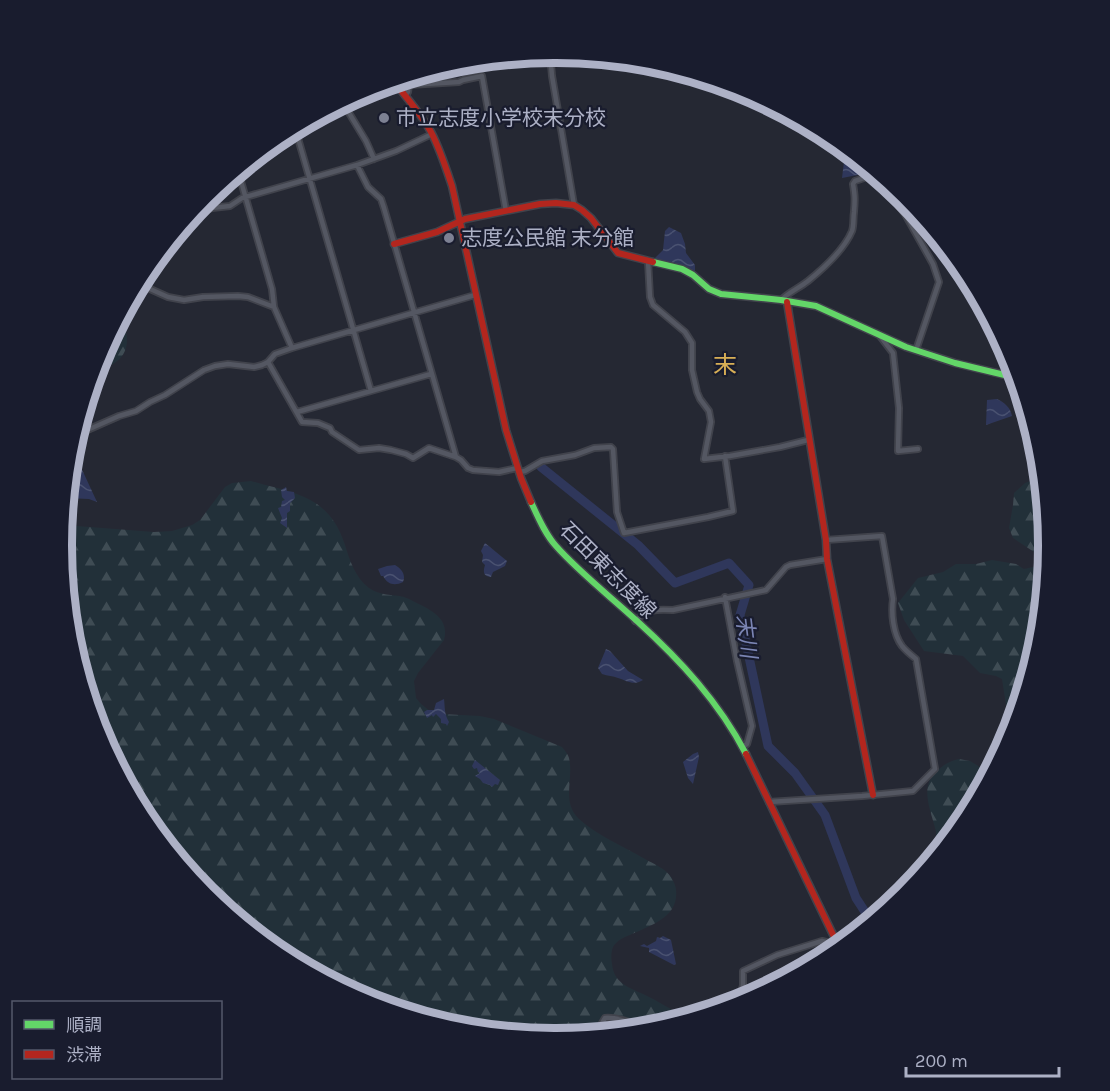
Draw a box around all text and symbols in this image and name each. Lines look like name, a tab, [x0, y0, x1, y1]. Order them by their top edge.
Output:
place label: 市立志度小学校末分校	[396, 106, 606, 130]
marker: 市立志度小学校末分校	[377, 111, 391, 125]
place label: 志度公民館 末分館	[461, 226, 634, 250]
marker: 志度公民館 末分館	[442, 231, 456, 245]
district label: 末	[713, 351, 737, 379]
street label: 石田東志度線	[555, 517, 661, 623]
water label: 末川	[730, 613, 762, 662]
legend	[12, 1001, 222, 1079]
text: 順調	[66, 1014, 102, 1036]
scale bar	[906, 1040, 1059, 1078]
text: 渋滞	[66, 1044, 102, 1066]
text: 200 m	[915, 1050, 968, 1072]

